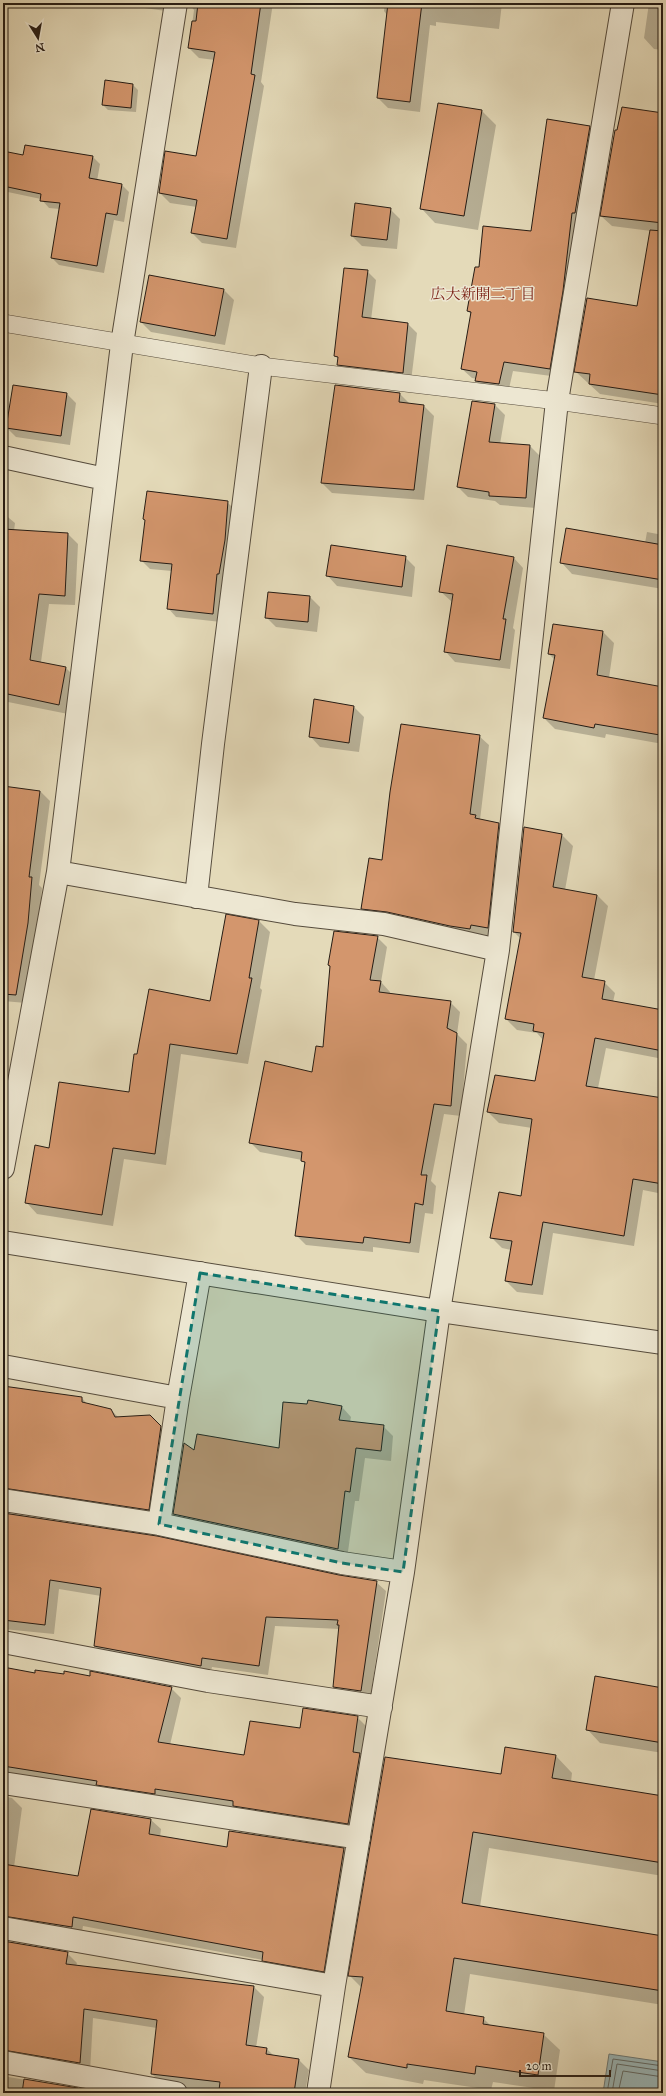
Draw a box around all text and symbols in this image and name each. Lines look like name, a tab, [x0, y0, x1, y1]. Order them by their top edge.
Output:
north arrow	[18, 18, 58, 58]
text: N	[33, 40, 46, 55]
district label: 広大新開二丁目	[430, 285, 536, 303]
scale bar	[520, 2052, 610, 2078]
text: 20 m	[526, 2059, 552, 2073]

